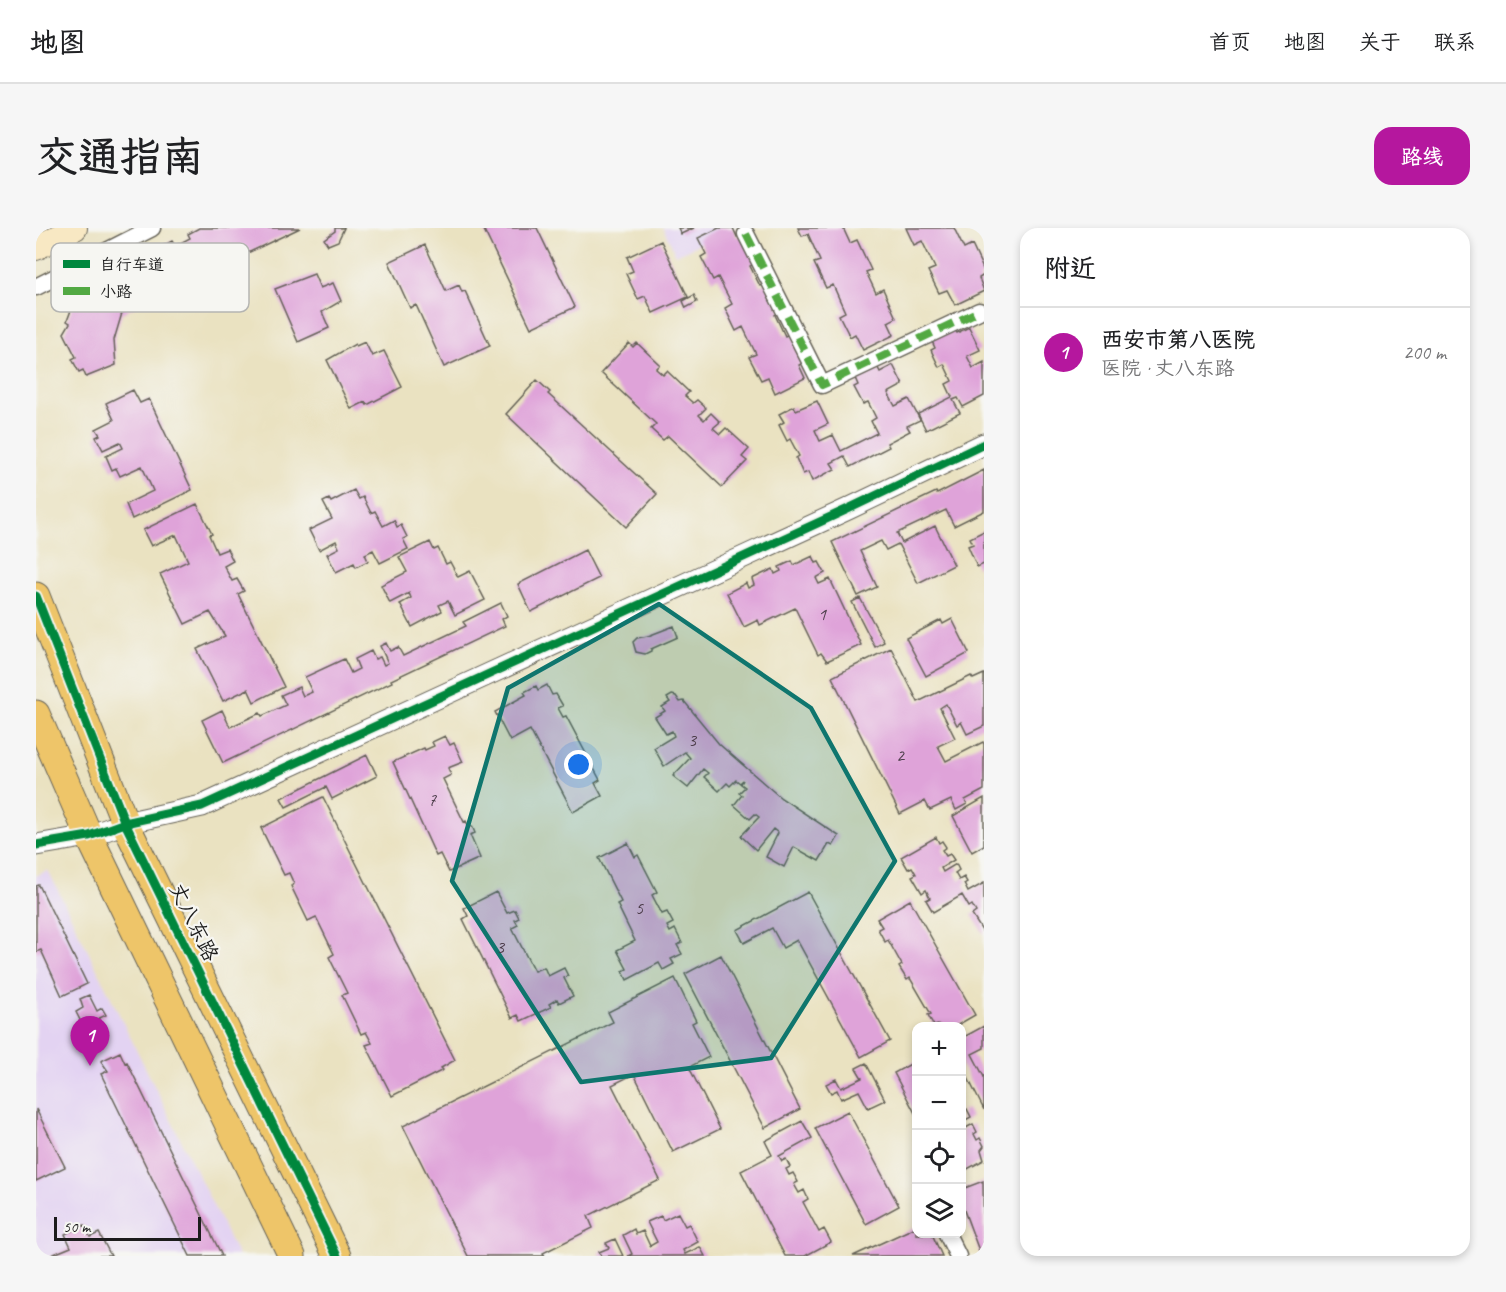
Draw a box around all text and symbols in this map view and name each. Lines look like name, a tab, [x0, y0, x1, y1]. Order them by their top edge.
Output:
text: 地图	[30, 25, 86, 60]
text: 首页	[1209, 29, 1251, 55]
text: 地图	[1284, 29, 1326, 55]
text: 关于	[1359, 29, 1401, 55]
text: 联系	[1434, 29, 1476, 55]
button: 路线	[1374, 127, 1470, 185]
text: 交通指南	[36, 131, 204, 184]
legend	[51, 243, 249, 312]
text: 附近	[1044, 252, 1096, 285]
text: 自行车道	[100, 255, 164, 275]
text: 小路	[100, 282, 132, 302]
text: 西安市第八医院	[1101, 326, 1255, 354]
text: 1	[1059, 340, 1068, 365]
text: 200 m	[1403, 340, 1446, 365]
text: 医院 · 丈八东路	[1101, 356, 1234, 381]
house number: 1	[818, 603, 827, 625]
house number: 3	[688, 729, 698, 751]
house number: 2	[896, 744, 906, 766]
your location	[564, 750, 593, 779]
house number: 7	[428, 789, 437, 811]
street label: 丈八东路	[164, 879, 224, 965]
house number: 5	[635, 897, 644, 919]
house number: 3	[496, 936, 506, 958]
pin: 1	[70, 1016, 110, 1066]
map controls	[912, 1022, 966, 1238]
button: +	[912, 1022, 966, 1076]
button: −	[912, 1076, 966, 1130]
button: locate	[912, 1130, 966, 1184]
button: layers	[912, 1184, 966, 1238]
scale bar	[54, 1214, 201, 1242]
text: 50 m	[63, 1217, 90, 1237]

